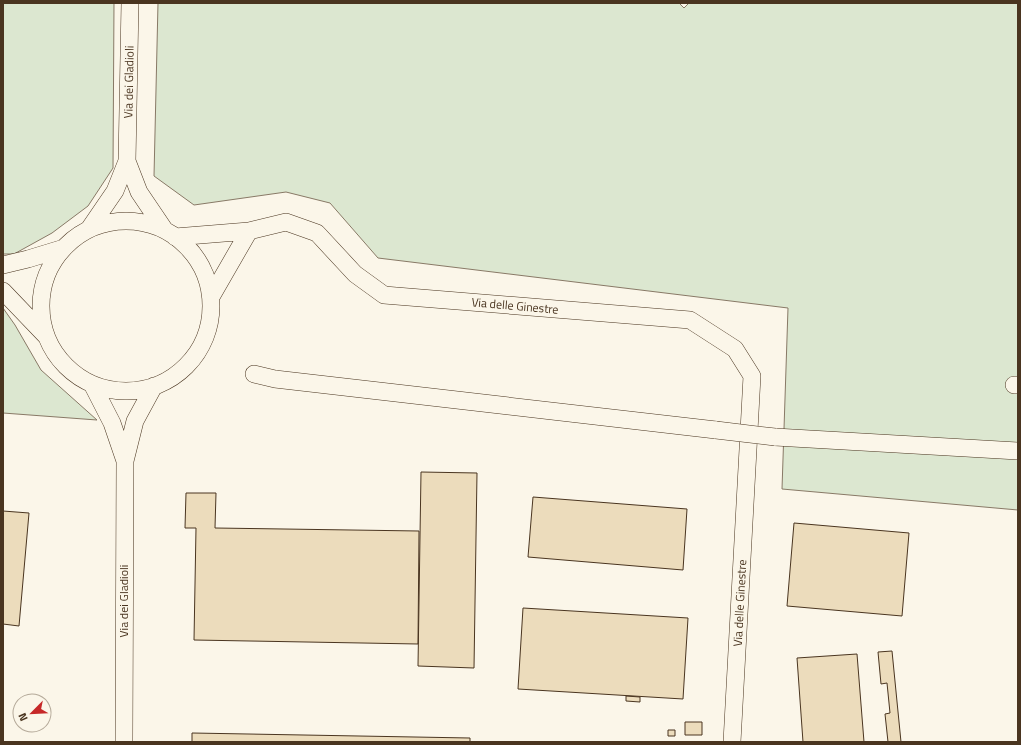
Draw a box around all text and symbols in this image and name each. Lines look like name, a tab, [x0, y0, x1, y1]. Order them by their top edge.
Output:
street label: Via dei Gladioli	[118, 45, 139, 119]
street label: Via delle Ginestre	[471, 292, 559, 319]
street label: Via delle Ginestre	[728, 559, 751, 647]
street label: Via dei Gladioli	[114, 565, 133, 637]
north arrow	[12, 693, 52, 733]
text: N	[14, 710, 32, 724]

